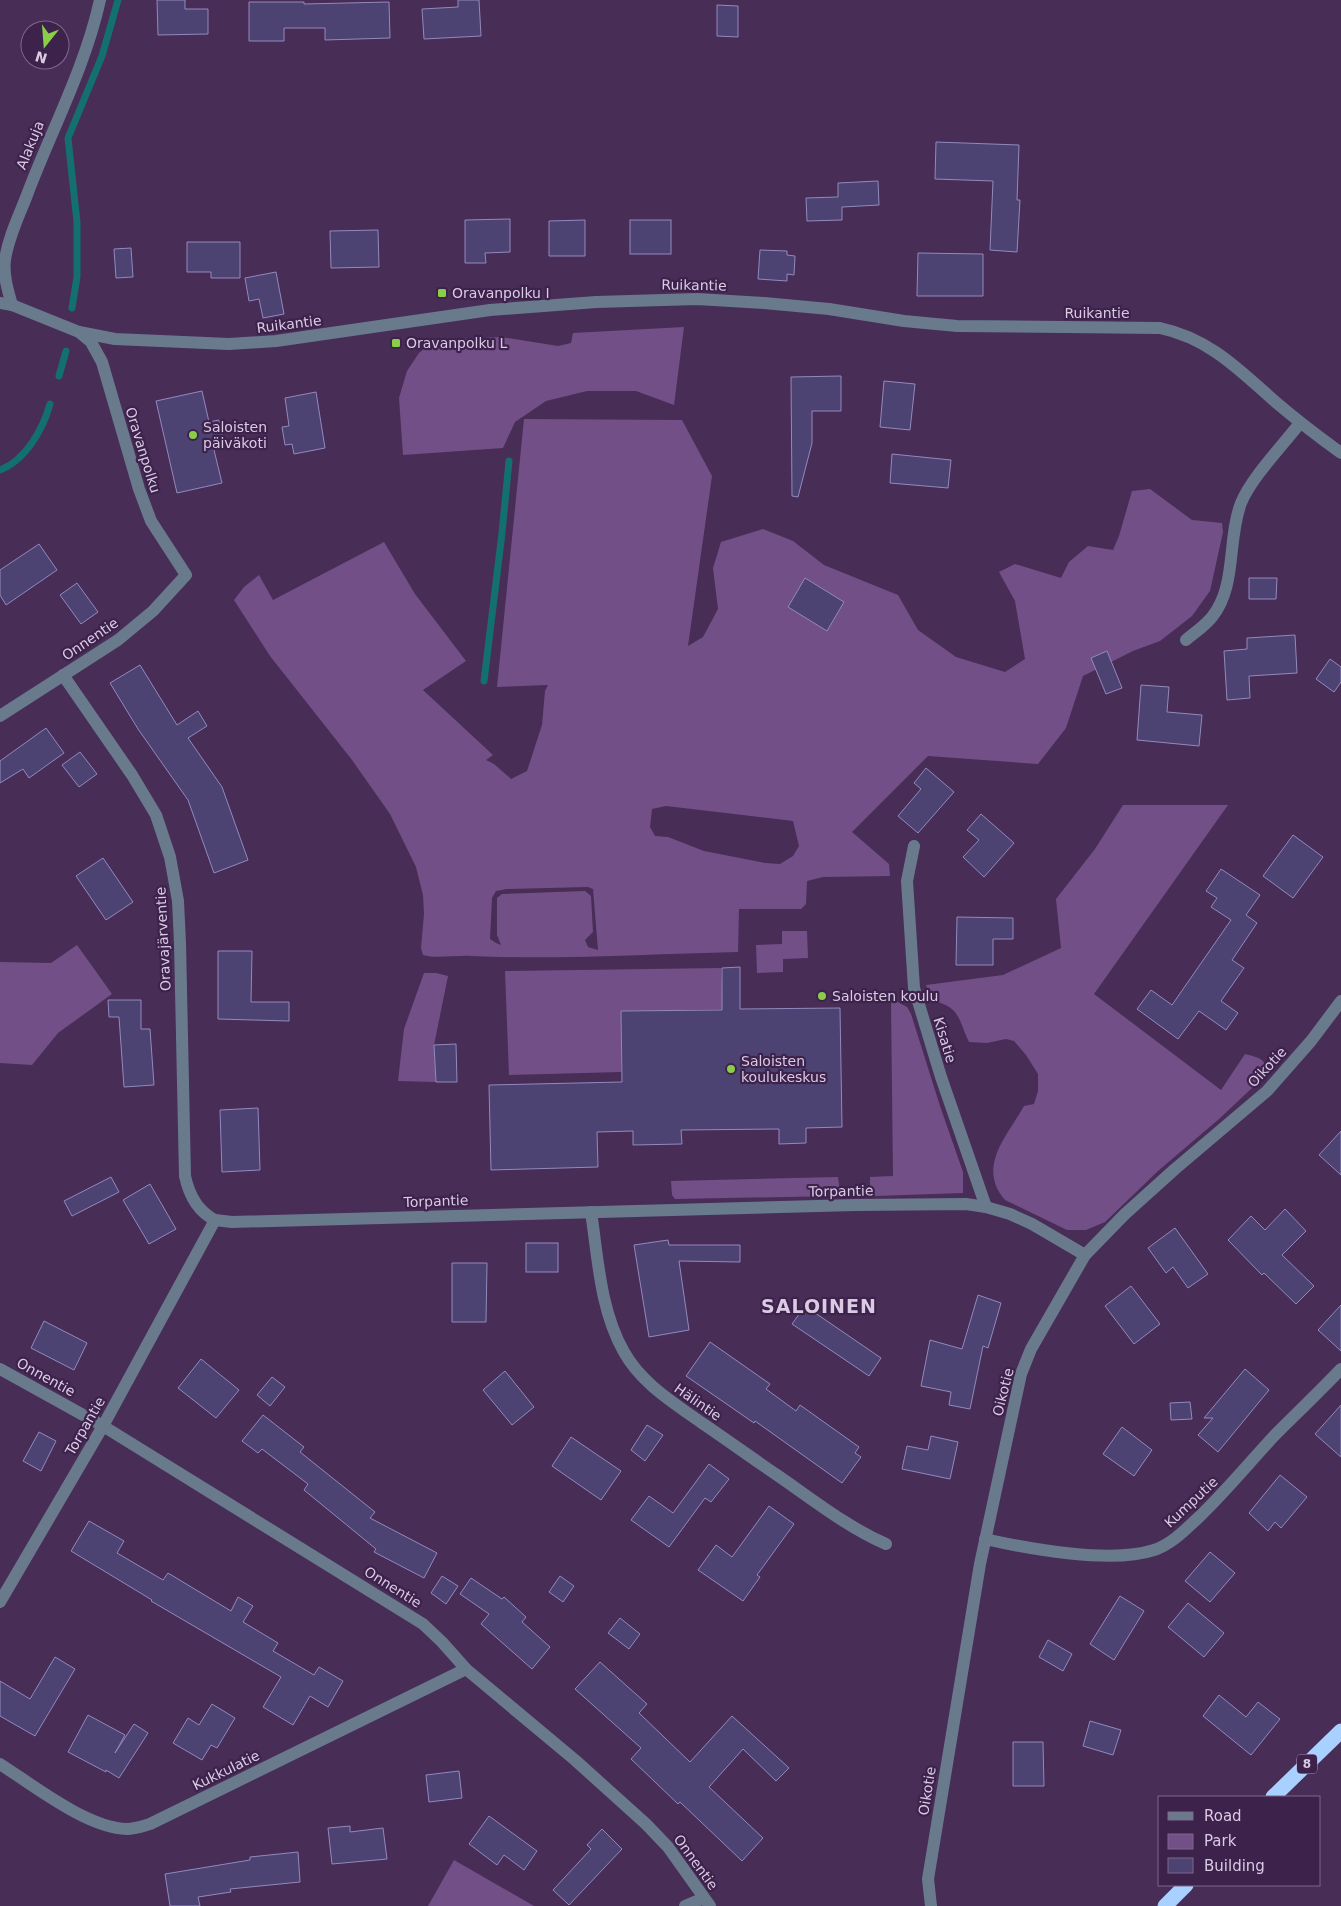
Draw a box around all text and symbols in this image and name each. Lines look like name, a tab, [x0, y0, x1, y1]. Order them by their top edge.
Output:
north arrow	[20, 20, 70, 70]
text: N	[33, 48, 49, 67]
street label: Alakuja	[13, 118, 47, 172]
street label: Ruikantie	[661, 276, 727, 294]
place label: Oravanpolku I	[452, 285, 550, 301]
marker: Oravanpolku I	[436, 287, 448, 299]
street label: Ruikantie	[1064, 305, 1130, 321]
street label: Ruikantie	[256, 312, 322, 336]
place label: Oravanpolku L	[406, 335, 507, 351]
marker: Oravanpolku L	[390, 337, 402, 349]
street label: Oravanpolku	[122, 405, 164, 495]
place label: Saloisten päiväkoti	[203, 419, 267, 451]
marker: Saloisten päiväkoti	[187, 429, 199, 441]
street label: Onnentie	[59, 614, 121, 664]
street label: Oravajärventie	[152, 887, 174, 991]
place label: Saloisten koulu	[832, 988, 938, 1004]
marker: Saloisten koulu	[816, 990, 828, 1002]
street label: Kisatie	[930, 1015, 960, 1065]
street label: Oikotie	[1244, 1044, 1290, 1090]
place label: Saloisten koulukeskus	[741, 1053, 826, 1085]
marker: Saloisten koulukeskus	[725, 1063, 737, 1075]
street label: Torpantie	[807, 1182, 874, 1200]
street label: Torpantie	[402, 1192, 469, 1210]
district label: SALOINEN	[761, 1295, 877, 1317]
street label: Onnentie	[14, 1354, 78, 1400]
street label: Oikotie	[989, 1366, 1017, 1418]
street label: Hälintie	[671, 1380, 725, 1424]
street label: Torpantie	[61, 1394, 108, 1459]
street label: Kumputie	[1161, 1473, 1221, 1531]
street label: Onnentie	[362, 1563, 424, 1611]
street label: Kukkulatie	[190, 1747, 262, 1793]
road number: 8	[1297, 1755, 1317, 1774]
street label: Oikotie	[915, 1766, 939, 1816]
legend	[1158, 1796, 1321, 1886]
text: Road	[1204, 1807, 1242, 1825]
street label: Onnentie	[671, 1831, 721, 1893]
text: Park	[1204, 1832, 1237, 1850]
text: Building	[1204, 1857, 1265, 1875]

